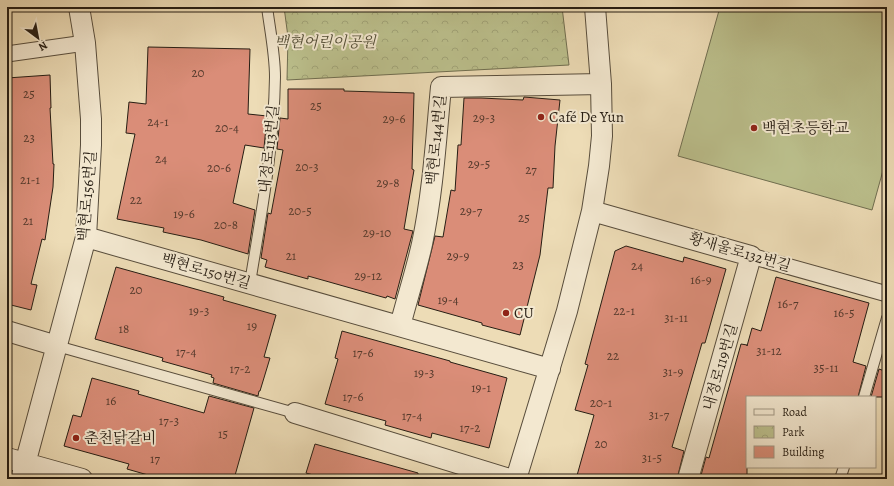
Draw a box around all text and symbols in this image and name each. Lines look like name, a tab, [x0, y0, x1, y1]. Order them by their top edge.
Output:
north arrow	[18, 18, 58, 58]
park label: 백현어린이공원	[274, 32, 377, 52]
text: N	[36, 38, 50, 55]
house number: 20	[191, 64, 205, 81]
house number: 25	[23, 85, 35, 102]
street label: 백현로144번길	[421, 94, 451, 186]
house number: 25	[310, 97, 322, 114]
street label: 내정로113번길	[254, 104, 284, 194]
place label: Café De Yun	[549, 107, 624, 127]
house number: 29-3	[473, 109, 495, 126]
house number: 29-6	[382, 110, 406, 127]
marker: Café De Yun	[536, 112, 546, 122]
house number: 24-1	[147, 113, 169, 130]
place label: 백현초등학교	[762, 118, 849, 138]
house number: 20-4	[215, 119, 239, 136]
marker: 백현초등학교	[749, 123, 759, 133]
house number: 23	[23, 129, 35, 146]
street label: 백현로156번길	[73, 150, 101, 242]
house number: 24	[155, 150, 167, 167]
house number: 29-5	[468, 155, 490, 172]
house number: 20-3	[295, 158, 319, 175]
house number: 20-6	[207, 159, 231, 176]
house number: 27	[525, 161, 537, 178]
house number: 21-1	[20, 171, 41, 188]
house number: 29-8	[376, 174, 400, 191]
house number: 22	[130, 191, 142, 208]
house number: 20-5	[288, 202, 312, 219]
house number: 29-7	[460, 202, 483, 219]
house number: 19-6	[173, 205, 195, 222]
house number: 25	[518, 209, 530, 226]
house number: 21	[23, 212, 34, 229]
house number: 20-8	[214, 216, 238, 233]
house number: 29-10	[363, 224, 391, 241]
street label: 황새울로132번길	[687, 228, 793, 276]
house number: 21	[286, 247, 297, 264]
house number: 29-9	[447, 247, 470, 264]
street label: 백현로150번길	[159, 249, 253, 293]
house number: 23	[512, 256, 524, 273]
house number: 24	[631, 257, 643, 274]
house number: 29-12	[354, 267, 382, 284]
house number: 16-9	[690, 271, 712, 288]
house number: 20	[129, 281, 143, 298]
house number: 19-4	[437, 291, 459, 308]
house number: 16-7	[778, 295, 799, 312]
house number: 19-3	[189, 302, 209, 319]
house number: 22-1	[613, 302, 635, 319]
place label: CU	[514, 303, 534, 323]
house number: 16-5	[834, 304, 854, 321]
marker: CU	[501, 308, 511, 318]
house number: 31-11	[664, 309, 688, 326]
house number: 19	[247, 317, 257, 334]
house number: 18	[119, 320, 129, 337]
street label: 내정로119번길	[698, 321, 742, 413]
house number: 31-12	[756, 342, 782, 359]
house number: 17-4	[176, 343, 196, 360]
house number: 17-6	[353, 344, 373, 361]
house number: 22	[607, 347, 619, 364]
house number: 35-11	[814, 359, 839, 376]
house number: 17-2	[229, 360, 251, 377]
house number: 31-9	[663, 363, 683, 380]
house number: 19-3	[414, 364, 434, 381]
house number: 19-1	[471, 379, 491, 396]
house number: 17-6	[343, 388, 363, 405]
house number: 16	[106, 392, 116, 409]
house number: 20-1	[590, 394, 613, 411]
legend	[746, 396, 876, 468]
text: Road	[782, 404, 808, 420]
house number: 31-7	[649, 406, 670, 423]
house number: 17-4	[402, 407, 422, 424]
house number: 17-3	[159, 412, 179, 429]
house number: 17-2	[459, 419, 481, 436]
text: Park	[782, 424, 805, 440]
house number: 15	[218, 425, 228, 442]
place label: 춘천닭갈비	[84, 428, 156, 448]
marker: 춘천닭갈비	[71, 433, 81, 443]
house number: 20	[594, 435, 608, 452]
text: Building	[782, 444, 824, 460]
house number: 31-5	[642, 449, 662, 466]
house number: 17	[150, 450, 160, 467]

